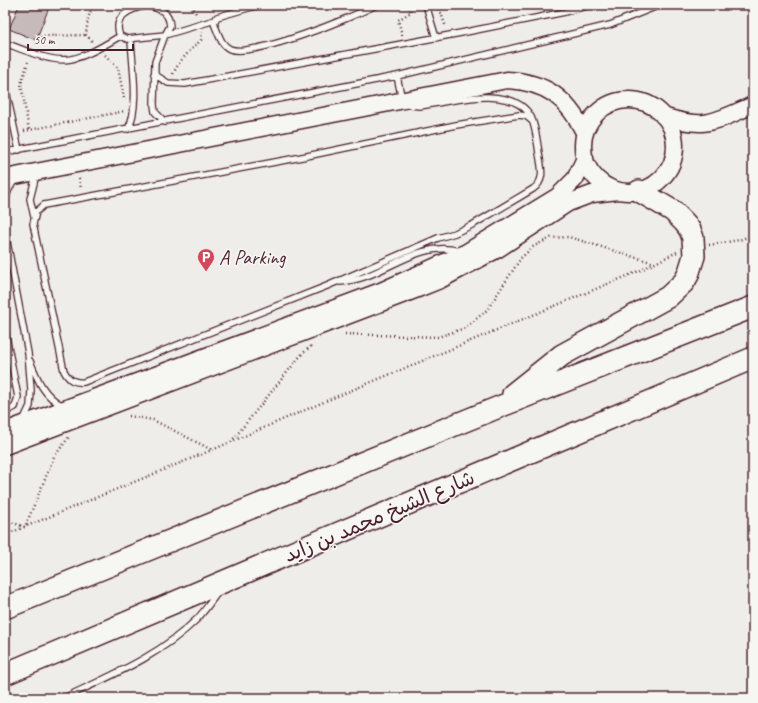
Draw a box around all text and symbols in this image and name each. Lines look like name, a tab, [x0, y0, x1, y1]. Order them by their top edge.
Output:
scale bar	[28, 26, 133, 52]
text: 50 m	[34, 32, 56, 48]
place label: A Parking	[219, 245, 286, 270]
parking icon: A Parking	[196, 247, 216, 272]
street label: شارع الشيخ محمد بن زايد	[280, 465, 479, 569]

